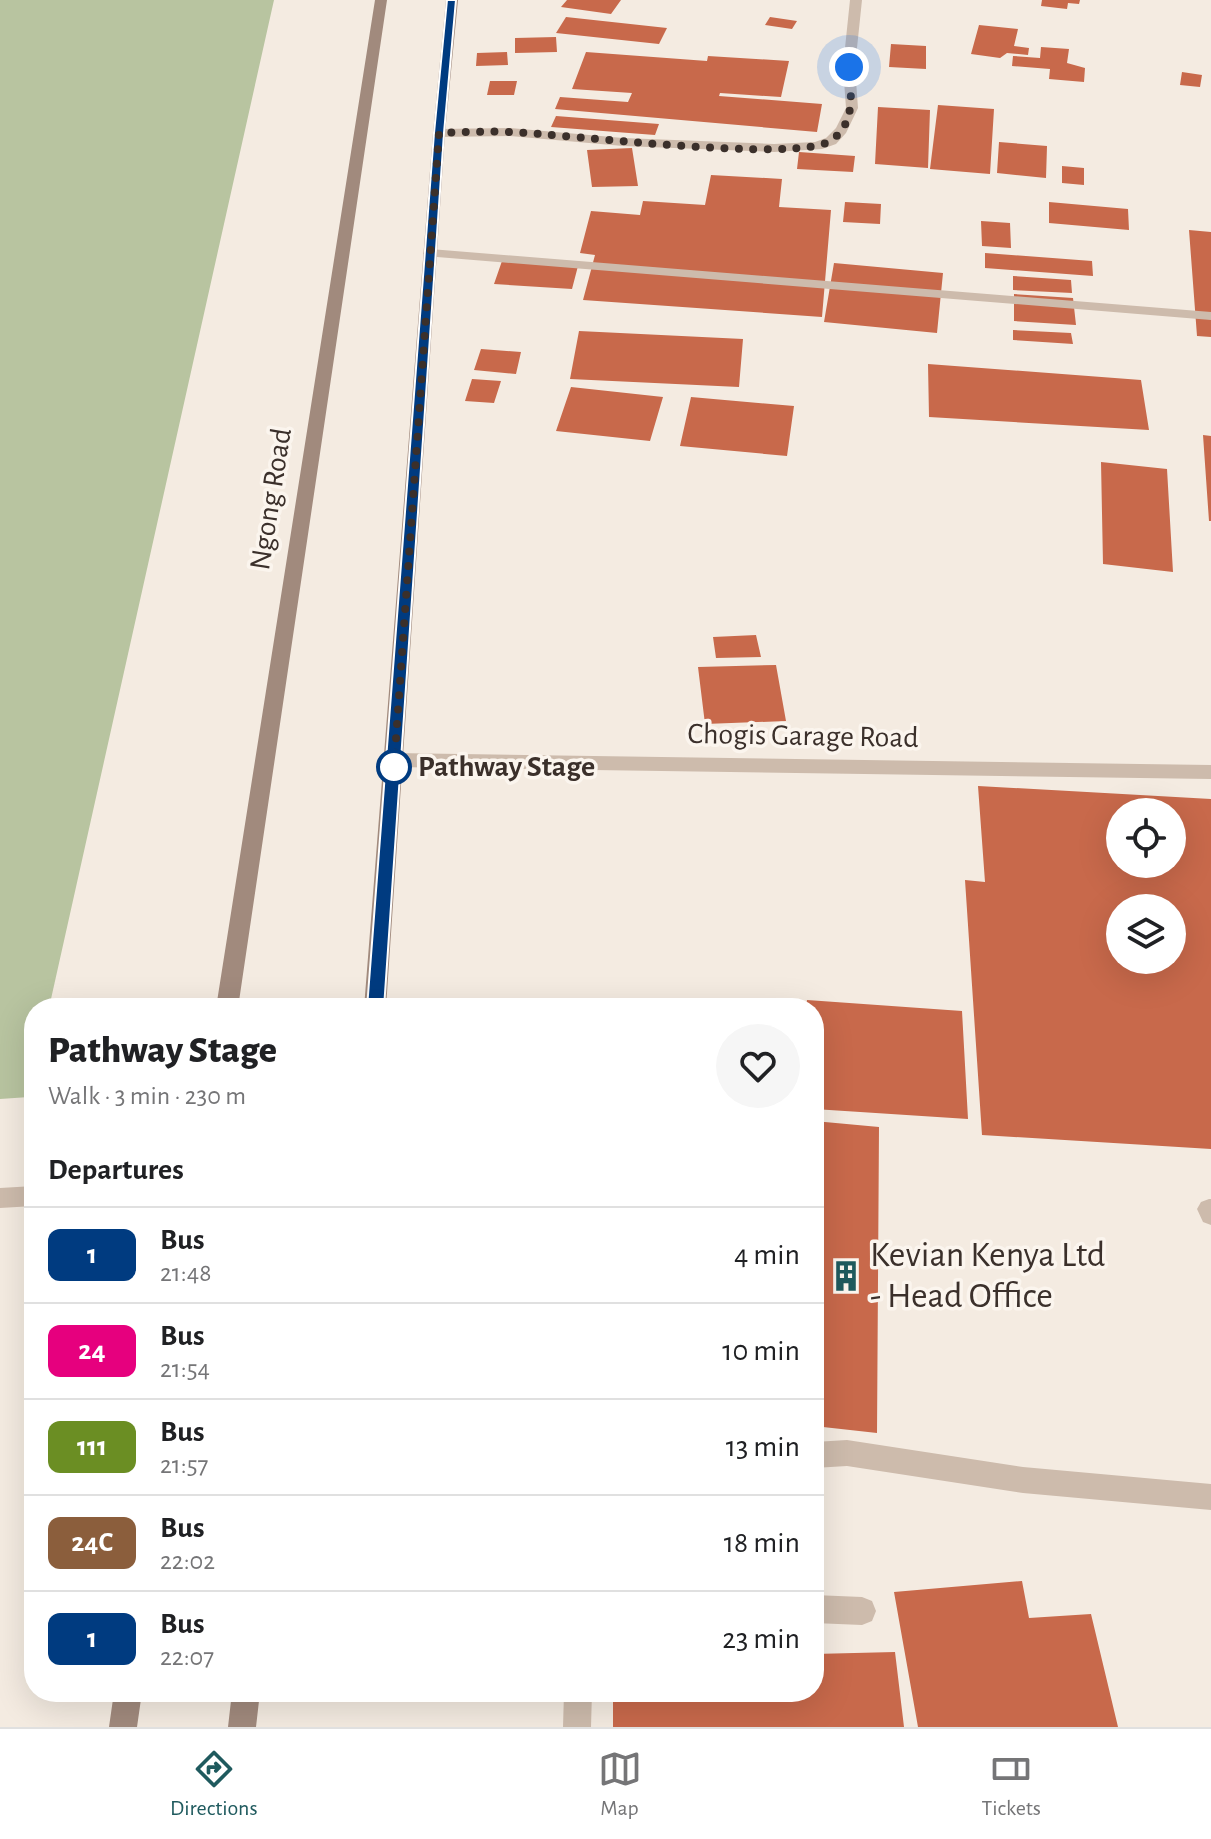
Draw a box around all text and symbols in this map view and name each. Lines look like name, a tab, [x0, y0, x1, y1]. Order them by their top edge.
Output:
your location	[829, 47, 869, 87]
street label: Ngong Road	[245, 426, 297, 572]
street label: Chogis Garage Road	[687, 719, 919, 753]
marker: Pathway Stage	[377, 750, 411, 784]
place label: Pathway Stage	[418, 752, 595, 782]
map controls	[1106, 798, 1186, 974]
button: locate	[1106, 798, 1186, 878]
button: layers	[1106, 894, 1186, 974]
button: heart	[716, 1024, 800, 1108]
text: Pathway Stage	[48, 1032, 277, 1070]
text: Walk · 3 min · 230 m	[48, 1083, 246, 1109]
text: Departures	[48, 1155, 184, 1185]
text: Bus	[160, 1225, 205, 1255]
place label: Kevian Kenya Ltd - Head Office	[870, 1237, 1105, 1314]
text: 4 min	[734, 1240, 800, 1270]
text: 1	[87, 1241, 97, 1269]
building icon: Kevian Kenya Ltd - Head Office	[829, 1259, 863, 1293]
text: 21:48	[160, 1260, 212, 1286]
text: Bus	[160, 1321, 205, 1351]
text: 10 min	[722, 1336, 800, 1366]
text: 24	[78, 1337, 106, 1365]
text: 21:54	[160, 1356, 210, 1382]
text: Bus	[160, 1417, 205, 1447]
text: 13 min	[726, 1432, 800, 1462]
text: 111	[77, 1433, 107, 1461]
text: 21:57	[160, 1452, 208, 1478]
text: Bus	[160, 1513, 205, 1543]
text: 18 min	[724, 1528, 800, 1558]
text: 24C	[71, 1529, 113, 1557]
text: 22:02	[160, 1548, 215, 1574]
text: Bus	[160, 1609, 205, 1639]
text: 23 min	[722, 1624, 800, 1654]
text: 1	[87, 1625, 97, 1653]
text: 22:07	[160, 1644, 214, 1670]
tab: Directions	[170, 1747, 258, 1821]
tab: Map	[598, 1747, 642, 1821]
tab: Tickets	[981, 1747, 1041, 1821]

